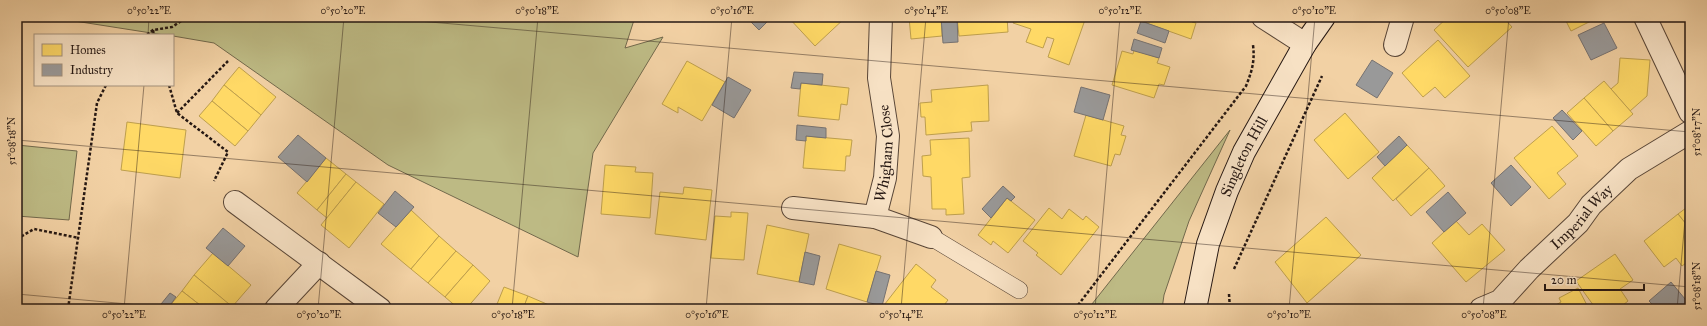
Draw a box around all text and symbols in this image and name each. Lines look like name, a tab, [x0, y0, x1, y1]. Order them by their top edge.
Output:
text: 0°50'22"E	[127, 5, 171, 17]
text: 0°50'20"E	[321, 5, 365, 17]
text: 0°50'18"E	[515, 5, 559, 17]
text: 0°50'16"E	[710, 5, 754, 17]
text: 0°50'14"E	[904, 5, 948, 17]
text: 0°50'12"E	[1098, 5, 1142, 17]
text: 0°50'10"E	[1292, 5, 1336, 17]
text: 0°50'08"E	[1485, 5, 1531, 17]
legend	[34, 34, 174, 86]
text: Homes	[70, 43, 106, 57]
text: Industry	[70, 63, 113, 77]
street label: Whigham Close	[870, 103, 897, 204]
text: 51°08'17"N	[1691, 107, 1703, 156]
street label: Singleton Hill	[1217, 112, 1272, 199]
text: 51°08'18"N	[6, 116, 18, 165]
street label: Imperial Way	[1547, 180, 1617, 253]
text: 51°08'18"N	[1691, 261, 1703, 310]
scale bar	[1545, 266, 1644, 292]
text: 20 m	[1551, 273, 1577, 287]
text: 0°50'22"E	[102, 309, 146, 321]
text: 0°50'20"E	[297, 309, 341, 321]
text: 0°50'18"E	[491, 309, 535, 321]
text: 0°50'16"E	[685, 309, 729, 321]
text: 0°50'14"E	[879, 309, 923, 321]
text: 0°50'12"E	[1073, 309, 1117, 321]
text: 0°50'10"E	[1267, 309, 1311, 321]
text: 0°50'08"E	[1461, 309, 1507, 321]

